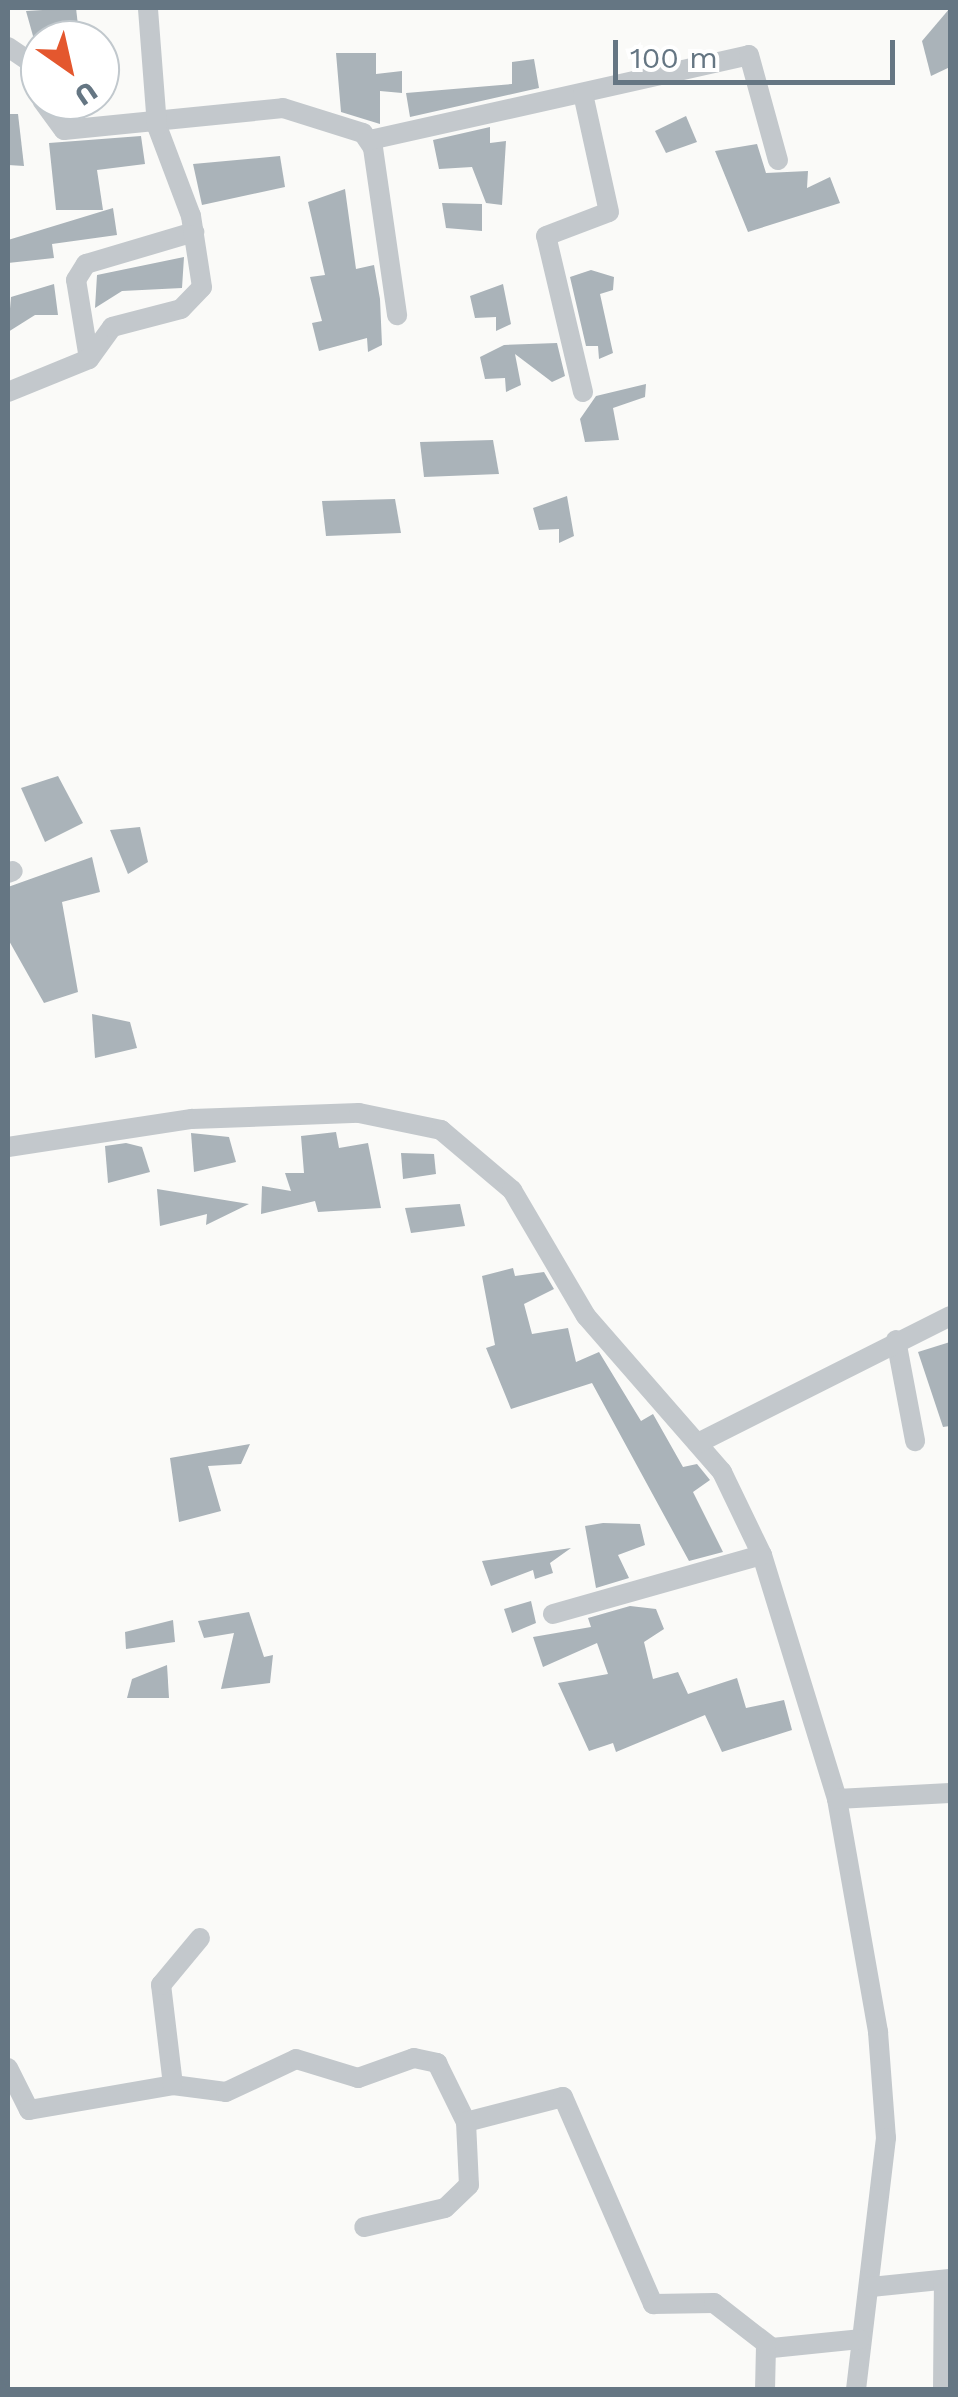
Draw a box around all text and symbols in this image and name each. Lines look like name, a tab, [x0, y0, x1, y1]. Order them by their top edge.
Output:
north arrow	[20, 20, 120, 120]
scale bar	[618, 20, 900, 82]
text: 100 m	[630, 40, 718, 75]
text: U	[68, 74, 103, 113]

